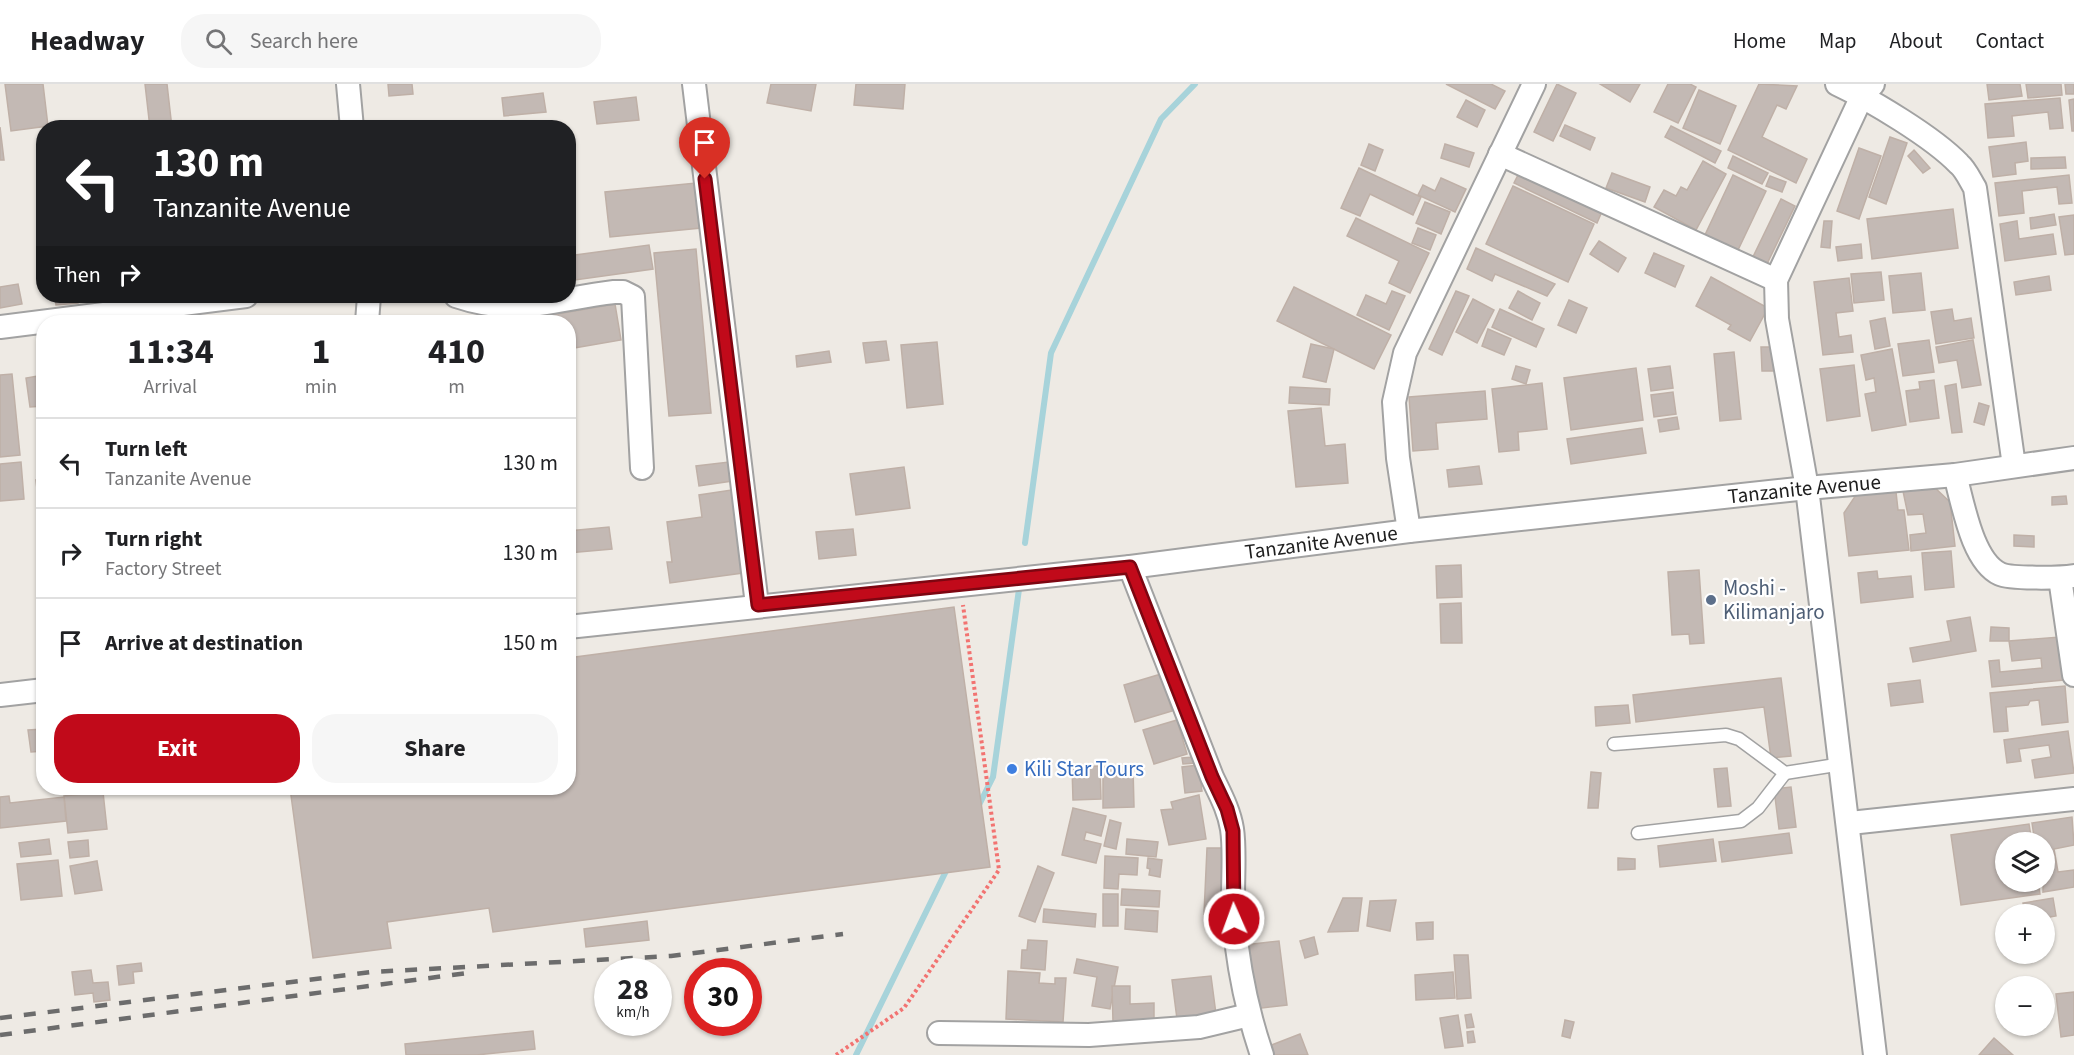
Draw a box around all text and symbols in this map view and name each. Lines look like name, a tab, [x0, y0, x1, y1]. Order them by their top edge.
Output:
search box	[181, 14, 601, 68]
text: Headway	[30, 21, 145, 61]
icon: search	[202, 25, 235, 58]
text: Search here	[250, 25, 358, 57]
text: Home	[1733, 26, 1786, 56]
text: Map	[1819, 26, 1857, 56]
text: About	[1890, 26, 1942, 56]
text: Contact	[1975, 26, 2044, 56]
pin	[679, 117, 730, 179]
icon: arrive	[688, 126, 721, 159]
text: 130 m	[153, 133, 264, 193]
icon: left	[54, 144, 132, 222]
text: Tanzanite Avenue	[153, 189, 351, 228]
icon: right	[113, 258, 146, 291]
text: Then	[54, 259, 101, 291]
text: 11:34	[127, 326, 214, 377]
text: 1	[311, 326, 330, 377]
text: 410	[428, 326, 485, 377]
text: Arrival	[143, 373, 197, 401]
text: min	[305, 373, 337, 401]
text: m	[448, 373, 465, 401]
text: Turn left	[105, 433, 187, 465]
icon: left	[54, 447, 87, 480]
text: 130 m	[503, 447, 558, 479]
text: Tanzanite Avenue	[105, 465, 251, 493]
street label: Tanzanite Avenue	[1726, 467, 1882, 511]
street label: Tanzanite Avenue	[1243, 518, 1399, 567]
text: Turn right	[105, 523, 202, 555]
icon: right	[54, 537, 87, 570]
text: 130 m	[503, 537, 558, 569]
text: Factory Street	[105, 555, 221, 583]
place label: Moshi - Kilimanjaro	[1723, 573, 1825, 627]
marker: Moshi - Kilimanjaro	[1704, 593, 1718, 607]
icon: arrive	[54, 627, 87, 660]
text: Arrive at destination	[105, 627, 303, 659]
text: 150 m	[503, 627, 558, 659]
button: Exit	[54, 714, 300, 783]
button: Share	[312, 714, 558, 783]
place label: Kili Star Tours	[1024, 754, 1144, 784]
marker: Kili Star Tours	[1005, 762, 1019, 776]
map controls	[1995, 832, 2055, 1036]
button: layers	[1995, 832, 2055, 892]
position arrow	[1202, 887, 1266, 951]
button: +	[1995, 904, 2055, 964]
speed limit sign: 30	[684, 958, 762, 1036]
text: 28	[617, 968, 649, 1011]
button: −	[1995, 976, 2055, 1036]
text: km/h	[616, 1002, 650, 1023]

